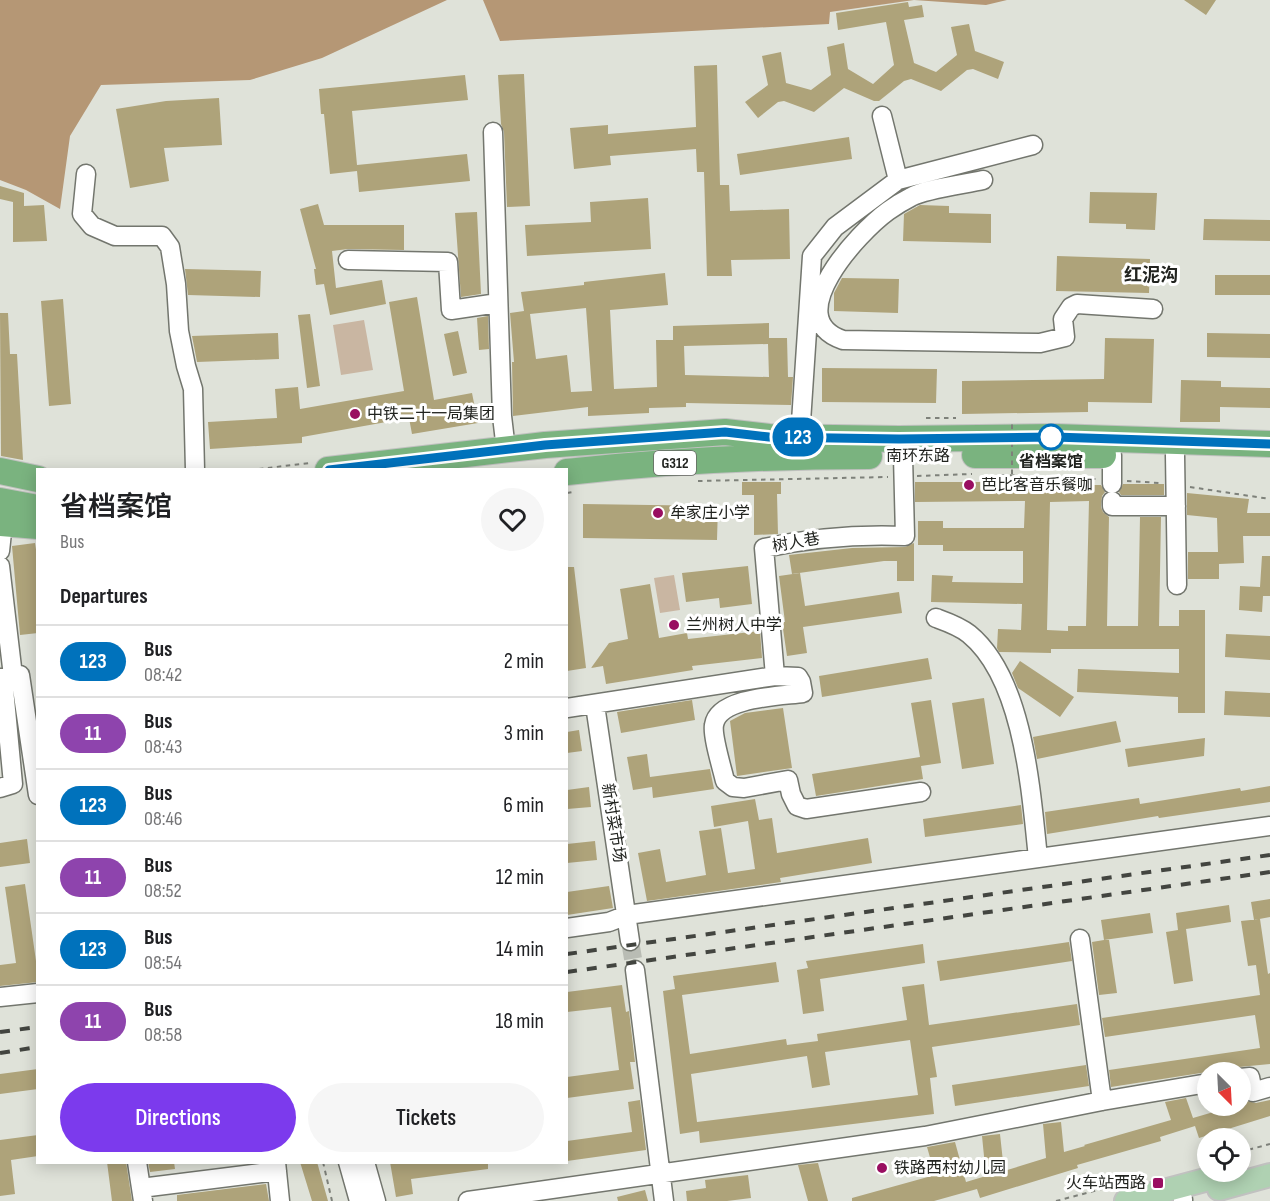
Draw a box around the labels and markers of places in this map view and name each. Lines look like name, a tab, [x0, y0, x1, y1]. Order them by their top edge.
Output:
place label: 中铁二十一局集团	[367, 405, 495, 424]
marker: 中铁二十一局集团	[348, 407, 362, 421]
marker: 省档案馆	[1038, 424, 1064, 450]
place label: 省档案馆	[1019, 453, 1083, 472]
place label: 芭比客音乐餐咖	[981, 476, 1093, 495]
marker: 芭比客音乐餐咖	[962, 478, 976, 492]
place label: 牟家庄小学	[670, 504, 750, 523]
marker: 牟家庄小学	[651, 506, 665, 520]
place label: 兰州树人中学	[686, 616, 782, 635]
marker: 兰州树人中学	[667, 618, 681, 632]
place label: 铁路西村幼儿园	[894, 1159, 1006, 1178]
marker: 铁路西村幼儿园	[875, 1161, 889, 1175]
place label: 火车站西路	[1066, 1174, 1146, 1193]
marker: 火车站西路	[1151, 1176, 1165, 1190]

